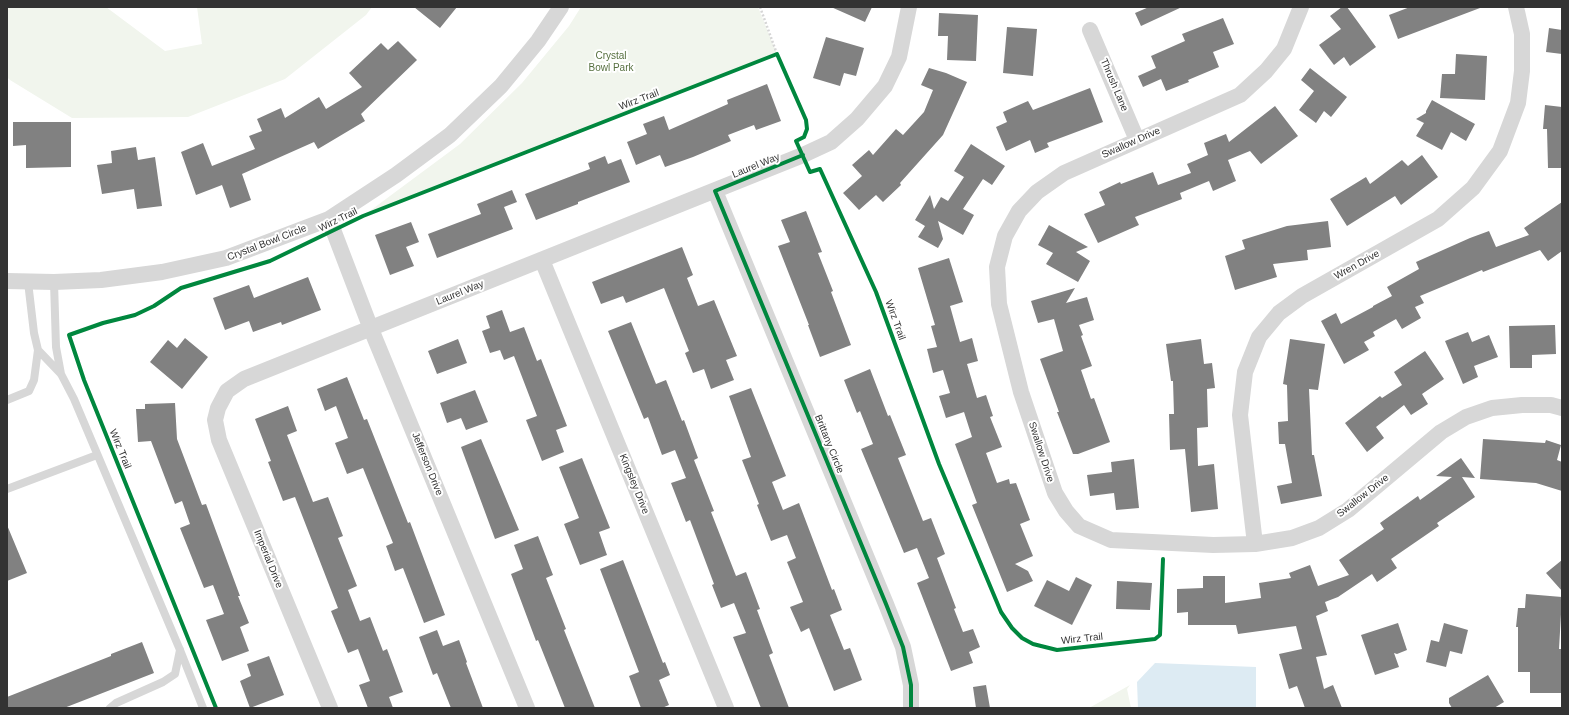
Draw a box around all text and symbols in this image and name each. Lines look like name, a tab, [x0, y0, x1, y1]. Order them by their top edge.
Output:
park label: Crystal Bowl Park	[588, 50, 634, 74]
street label: Thrush Lane	[1098, 57, 1130, 113]
street label: Wirz Trail	[617, 87, 661, 113]
street label: Swallow Drive	[1100, 125, 1162, 161]
street label: Laurel Way	[730, 151, 782, 181]
street label: Wirz Trail	[317, 205, 359, 235]
street label: Crystal Bowl Circle	[226, 222, 308, 264]
street label: Wren Drive	[1332, 248, 1382, 282]
street label: Laurel Way	[434, 278, 486, 308]
street label: Wirz Trail	[882, 298, 908, 342]
street label: Brittany Circle	[812, 413, 846, 475]
street label: Swallow Drive	[1026, 420, 1056, 484]
street label: Wirz Trail	[107, 427, 133, 471]
street label: Jefferson Drive	[409, 431, 445, 497]
street label: Kingsley Drive	[616, 452, 652, 516]
street label: Swallow Drive	[1335, 472, 1391, 520]
street label: Imperial Drive	[251, 528, 285, 590]
street label: Wirz Trail	[1061, 631, 1103, 647]

